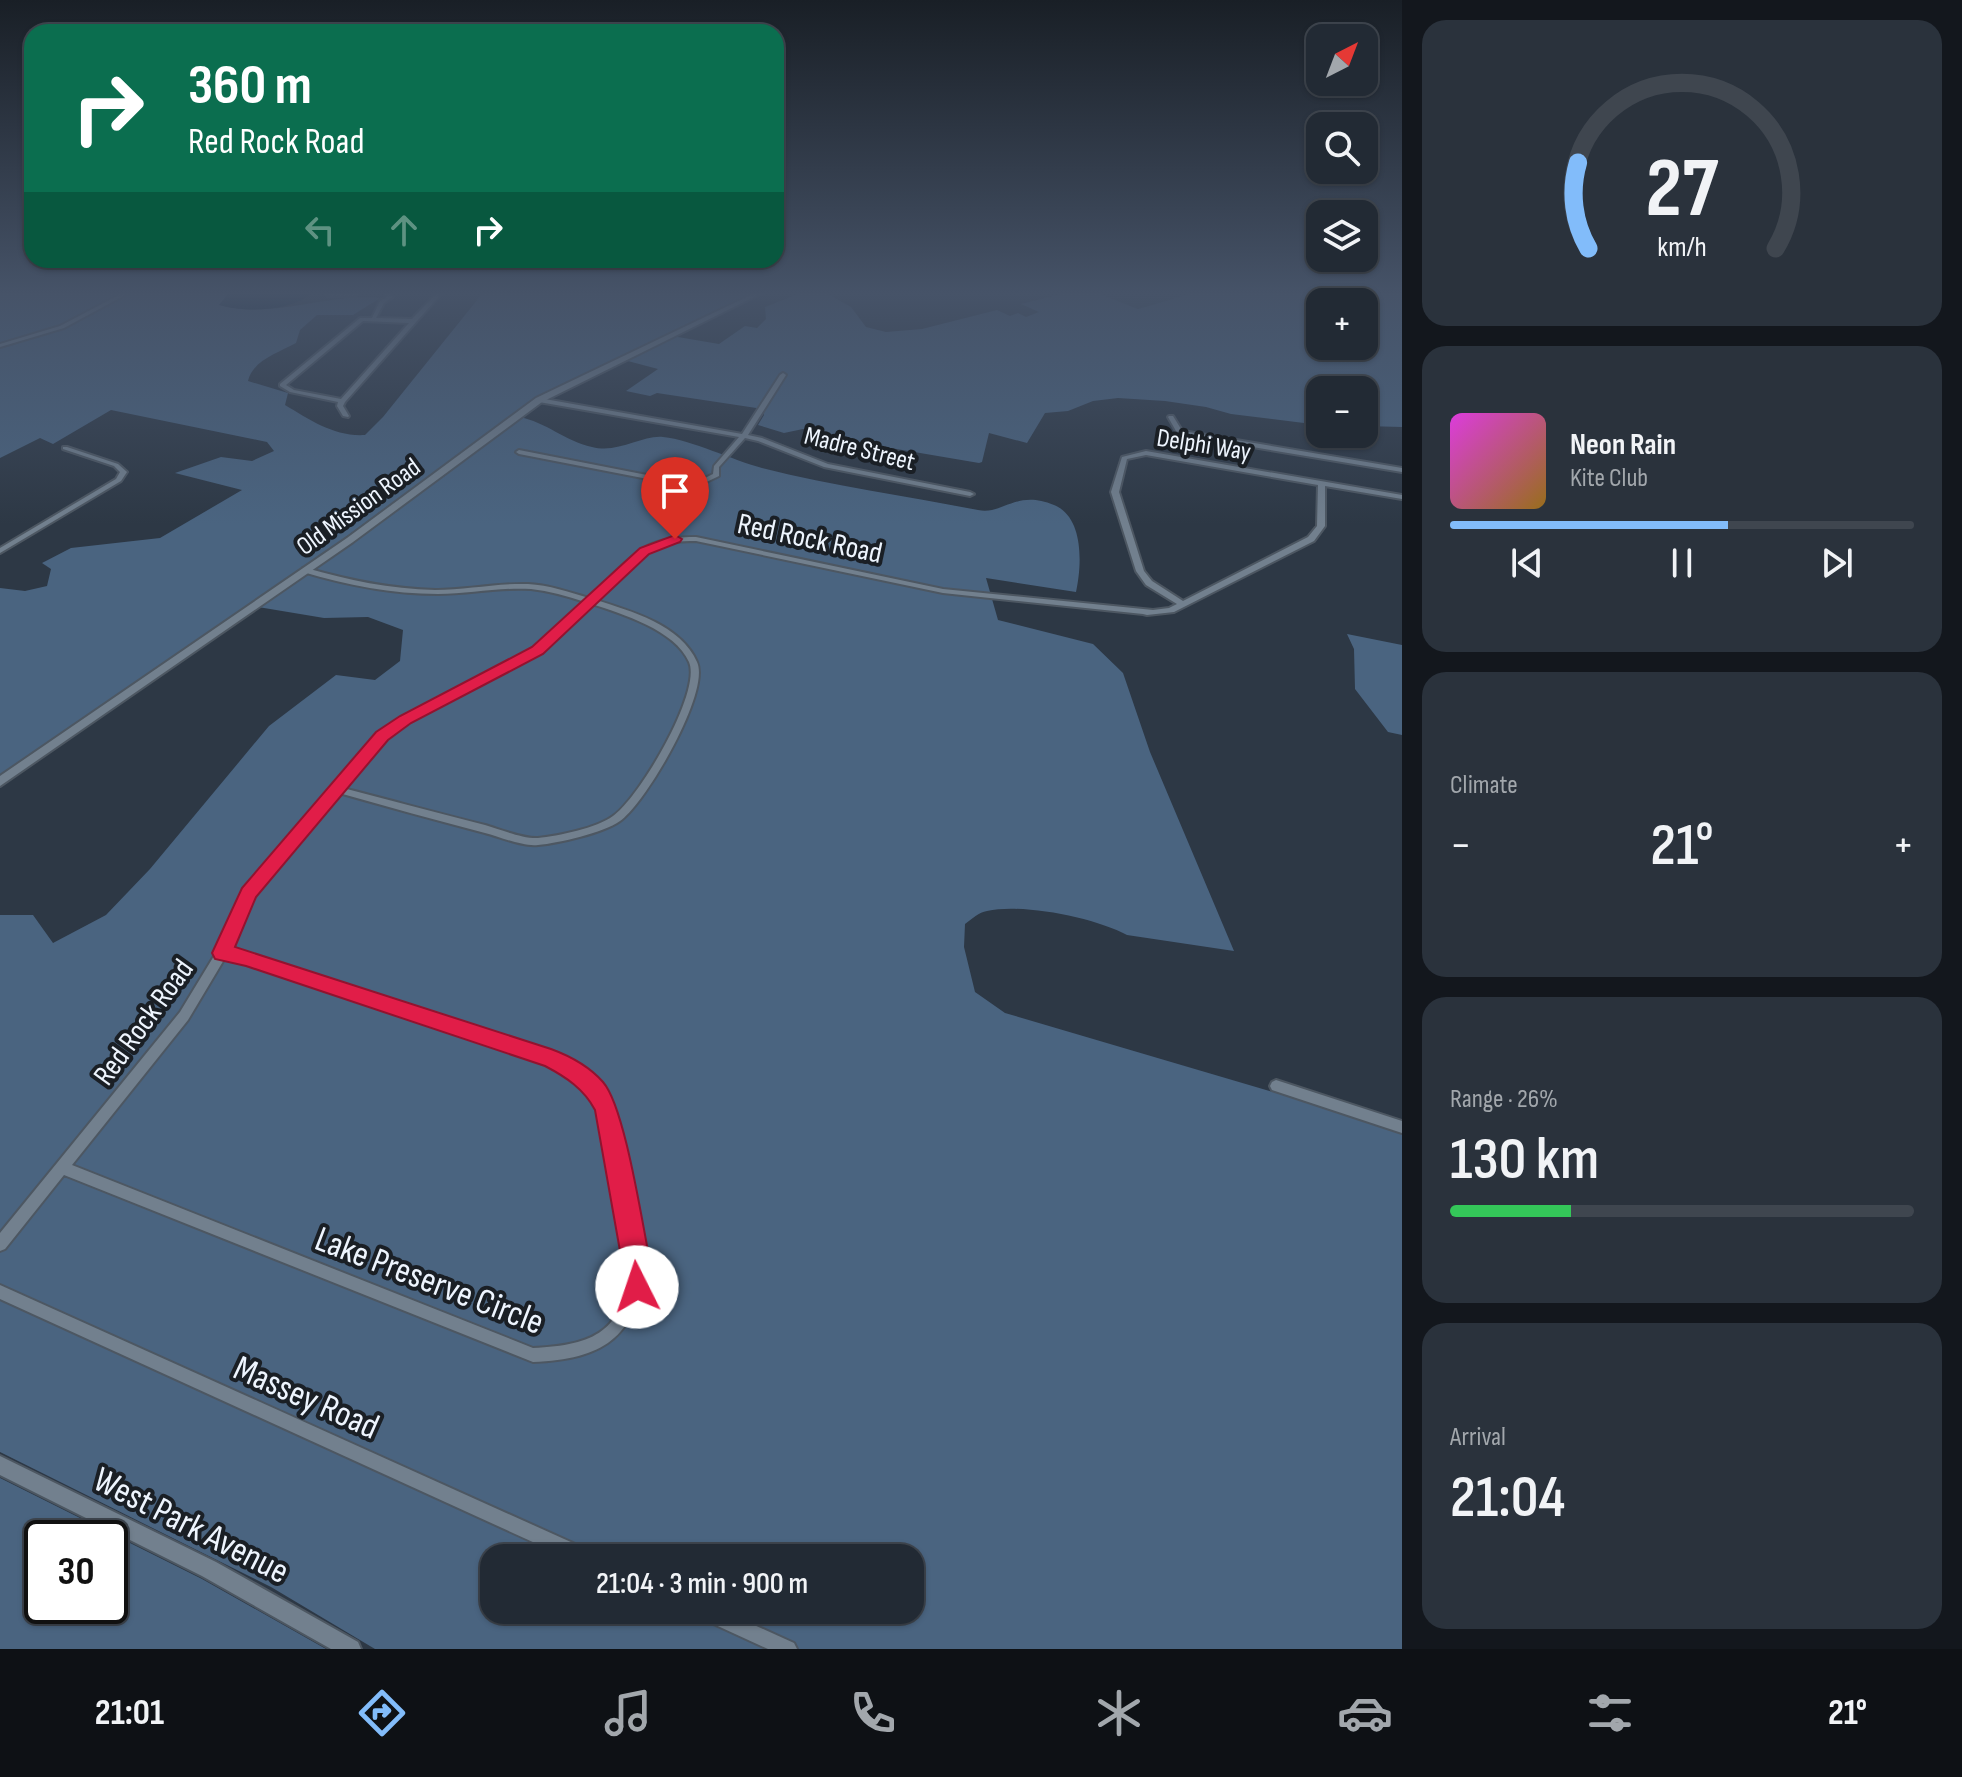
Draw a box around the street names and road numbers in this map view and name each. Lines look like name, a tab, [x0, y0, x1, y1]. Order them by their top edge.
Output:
street label: Madre Street	[801, 421, 918, 478]
street label: Delphi Way	[1154, 423, 1253, 468]
street label: Old Mission Road	[291, 452, 427, 563]
street label: Red Rock Road	[734, 506, 885, 572]
street label: Red Rock Road	[86, 953, 202, 1093]
street label: Lake Preserve Circle	[309, 1218, 549, 1345]
street label: Massey Road	[227, 1347, 385, 1449]
street label: West Park Avenue	[86, 1459, 296, 1594]

